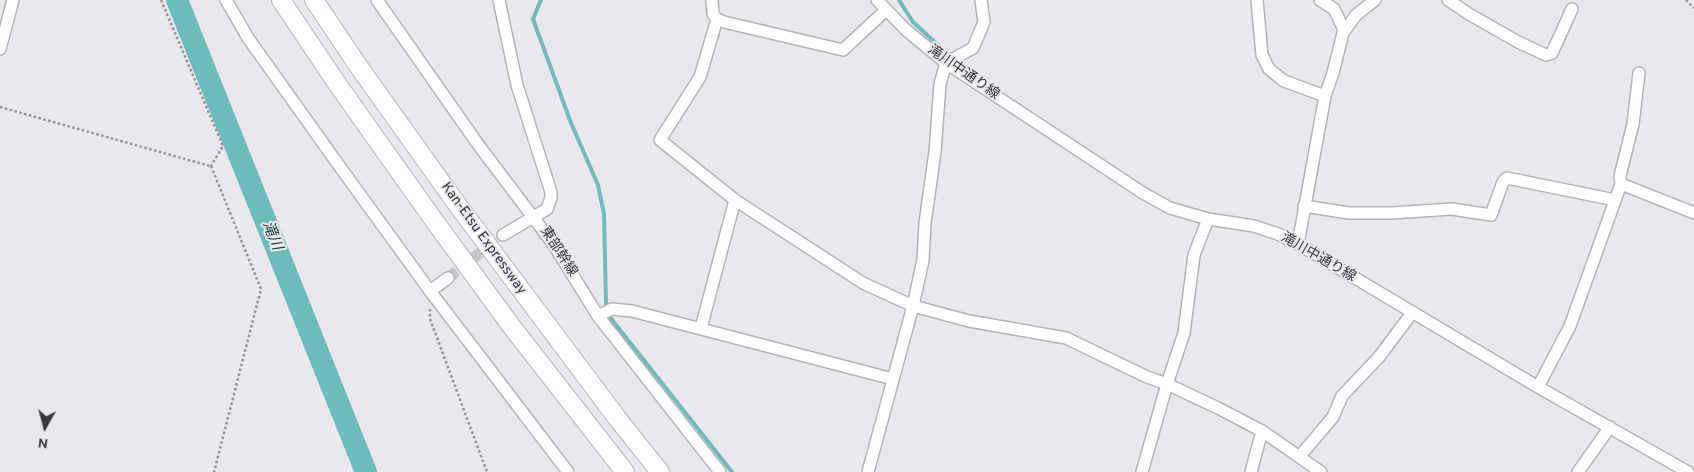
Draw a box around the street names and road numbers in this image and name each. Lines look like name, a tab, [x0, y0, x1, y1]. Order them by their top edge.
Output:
street label: 滝川中通り線	[924, 42, 1002, 104]
street label: Kan-Etsu Expressway	[437, 180, 529, 298]
street label: 東部幹線	[536, 224, 580, 280]
street label: 滝川中通り線	[1277, 230, 1359, 286]

